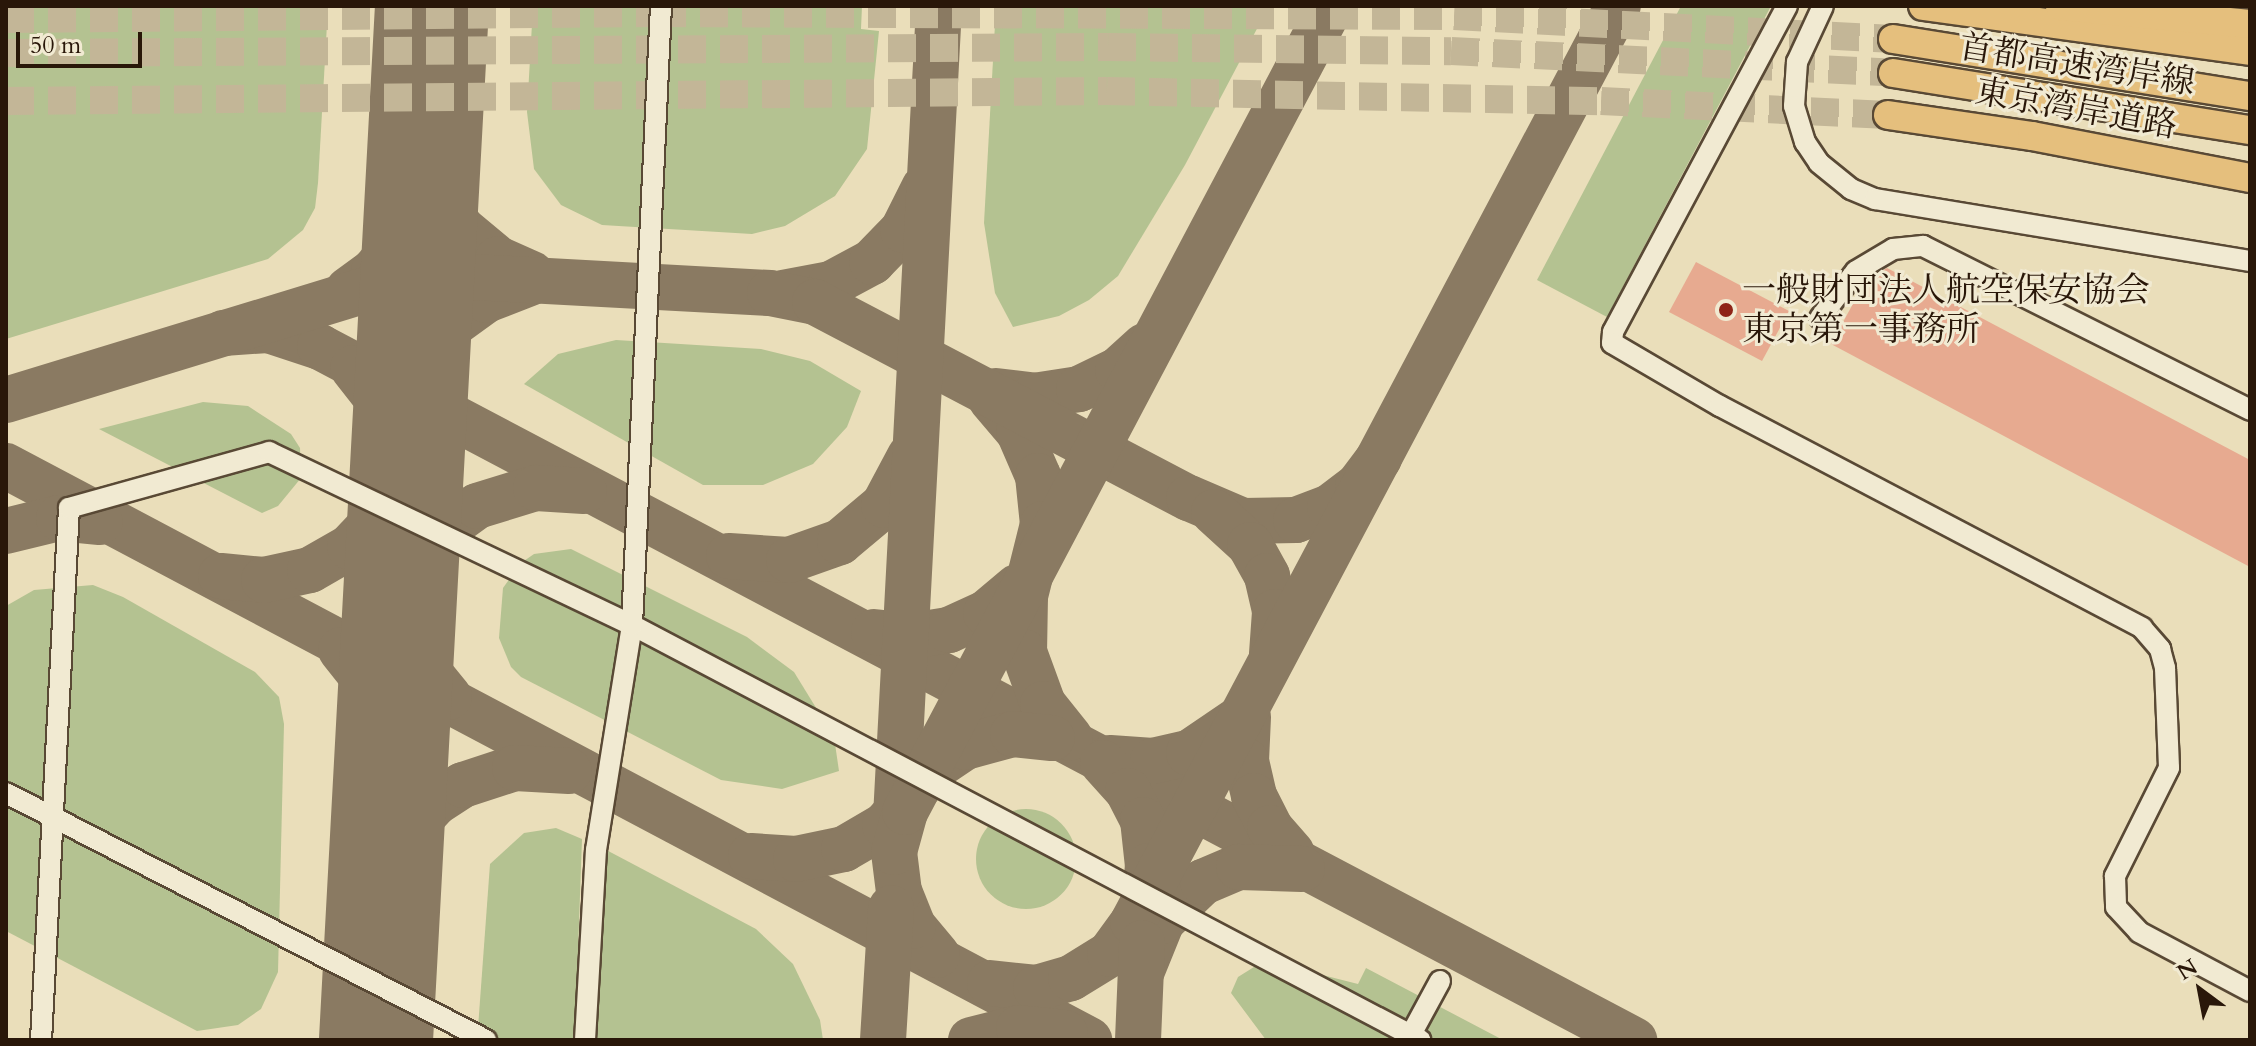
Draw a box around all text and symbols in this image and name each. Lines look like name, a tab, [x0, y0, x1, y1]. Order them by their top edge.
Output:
scale bar	[20, 16, 146, 66]
street label: 首都高速湾岸線	[1956, 26, 2198, 104]
text: 50 m	[30, 29, 81, 62]
street label: 東京湾岸道路	[1972, 71, 2180, 147]
place label: 一般財団法人航空保安協会 東京第一事務所	[1742, 270, 2150, 350]
marker: 一般財団法人航空保安協会 東京第一事務所	[1717, 301, 1735, 319]
north arrow	[2160, 950, 2240, 1030]
text: N	[2171, 952, 2203, 987]

